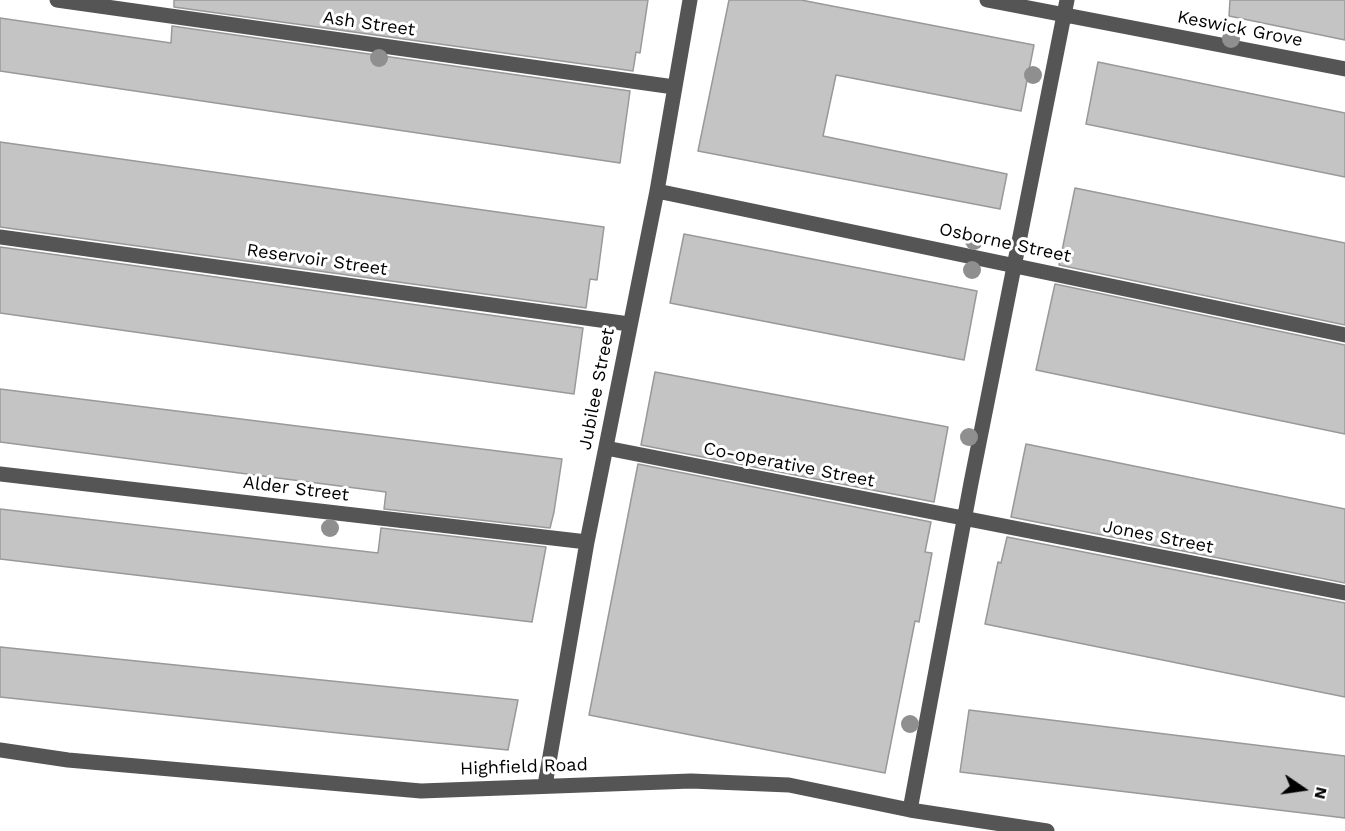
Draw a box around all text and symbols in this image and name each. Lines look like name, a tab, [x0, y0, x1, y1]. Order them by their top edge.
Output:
street label: Keswick Grove	[1175, 6, 1305, 52]
street label: Ash Street	[322, 7, 416, 41]
street label: Osborne Street	[937, 218, 1073, 268]
street label: Reservoir Street	[245, 239, 389, 281]
street label: Jubilee Street	[575, 326, 619, 452]
street label: Co-operative Street	[701, 438, 877, 492]
street label: Alder Street	[242, 472, 350, 506]
street label: Jones Street	[1101, 516, 1215, 558]
street label: Highfield Road	[460, 754, 588, 780]
north arrow	[1273, 759, 1333, 819]
text: N	[1310, 785, 1332, 801]

